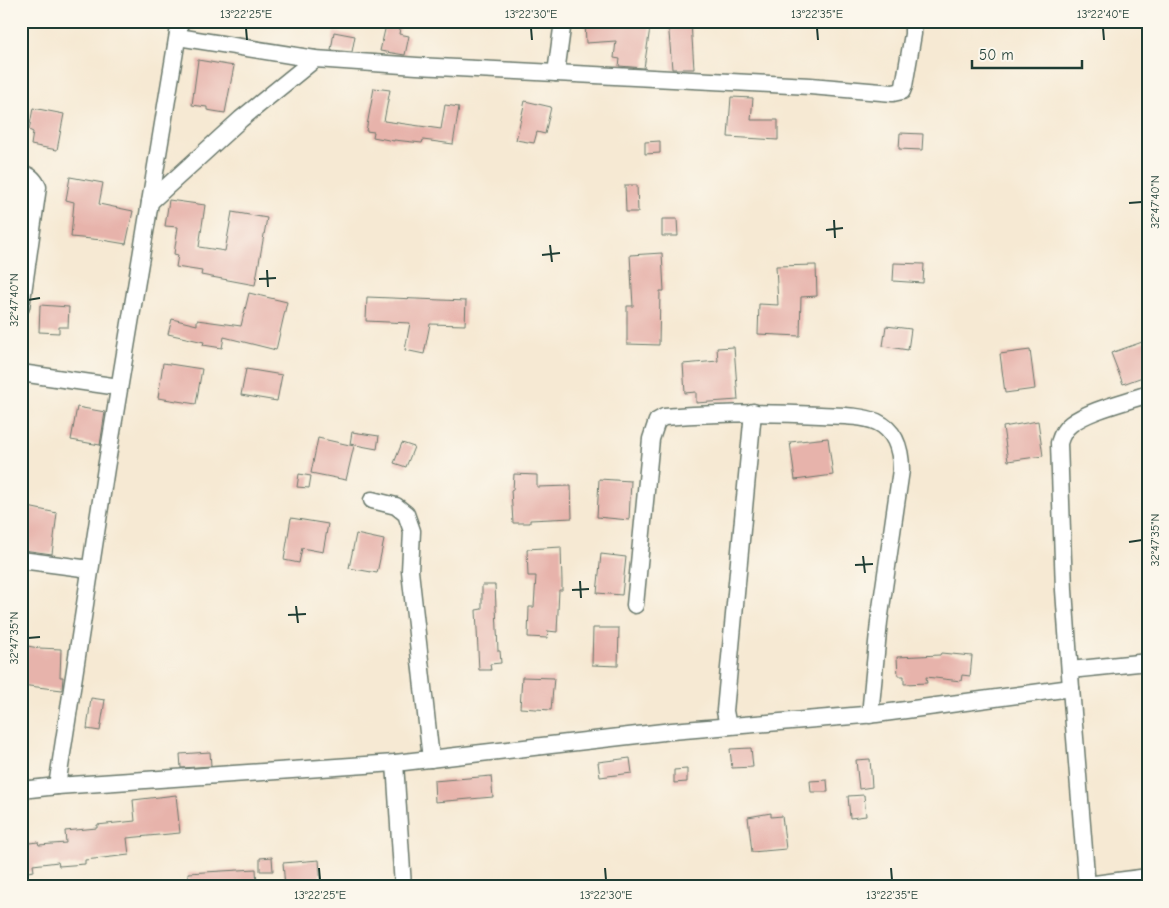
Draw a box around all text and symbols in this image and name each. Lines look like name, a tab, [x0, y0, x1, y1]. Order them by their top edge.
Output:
text: 13°22'25"E	[220, 7, 272, 21]
text: 13°22'30"E	[505, 7, 557, 21]
text: 13°22'35"E	[791, 7, 843, 21]
text: 13°22'40"E	[1077, 7, 1129, 21]
scale bar	[972, 38, 1082, 70]
text: 50 m	[979, 46, 1014, 64]
text: 32°47'40"N	[1148, 175, 1162, 229]
text: 32°47'40"N	[7, 273, 21, 327]
text: 32°47'35"N	[1148, 514, 1162, 566]
text: 32°47'35"N	[7, 612, 21, 664]
text: 13°22'25"E	[294, 888, 346, 902]
text: 13°22'30"E	[580, 888, 632, 902]
text: 13°22'35"E	[866, 888, 918, 902]

